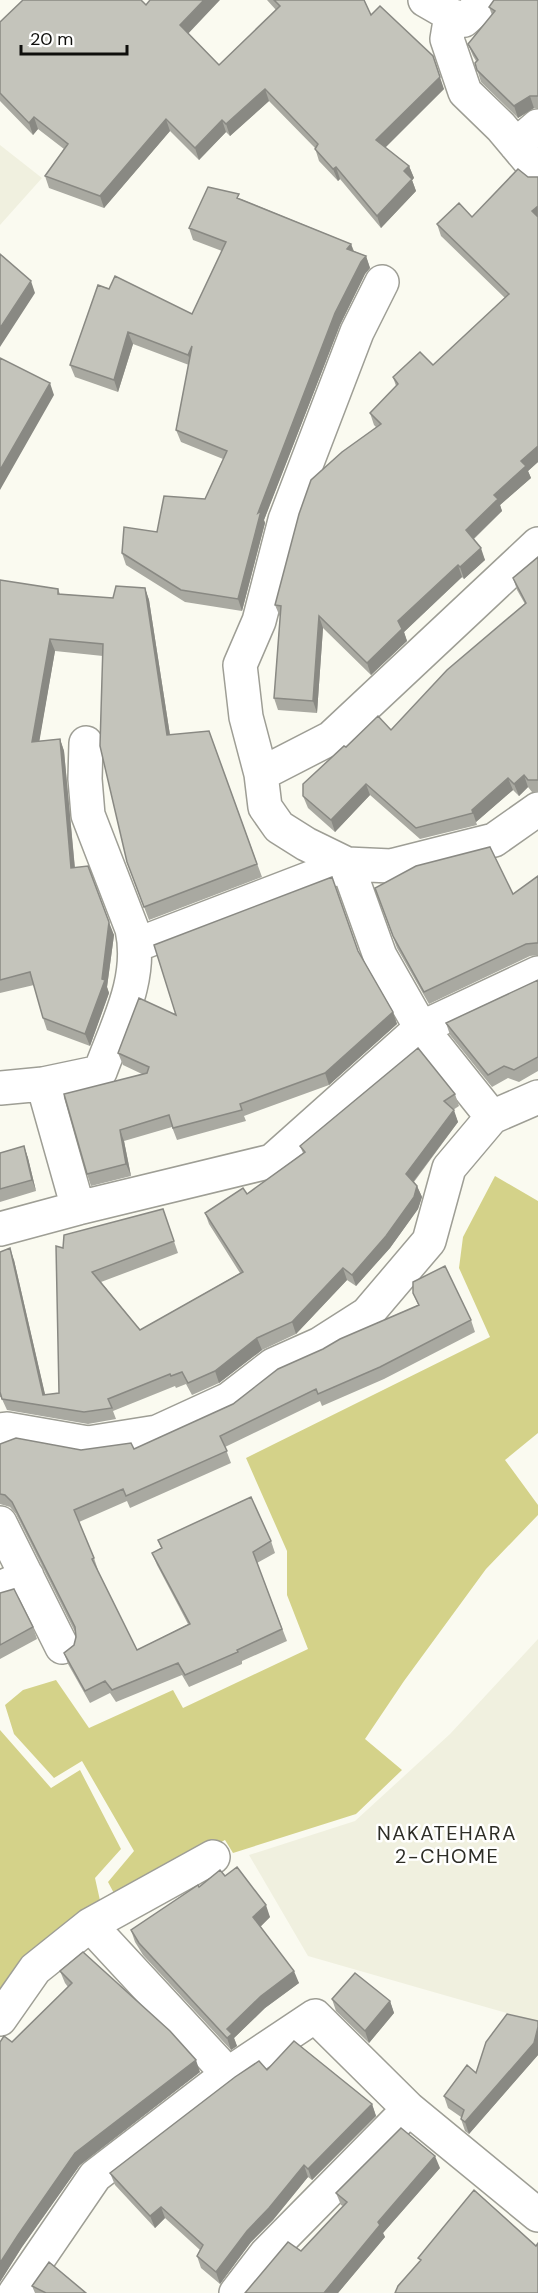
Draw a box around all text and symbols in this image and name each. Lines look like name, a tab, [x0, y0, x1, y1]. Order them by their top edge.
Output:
scale bar	[21, 18, 128, 56]
text: 20 m	[30, 27, 73, 51]
district label: NAKATEHARA 2-CHOME	[377, 1820, 517, 1869]

